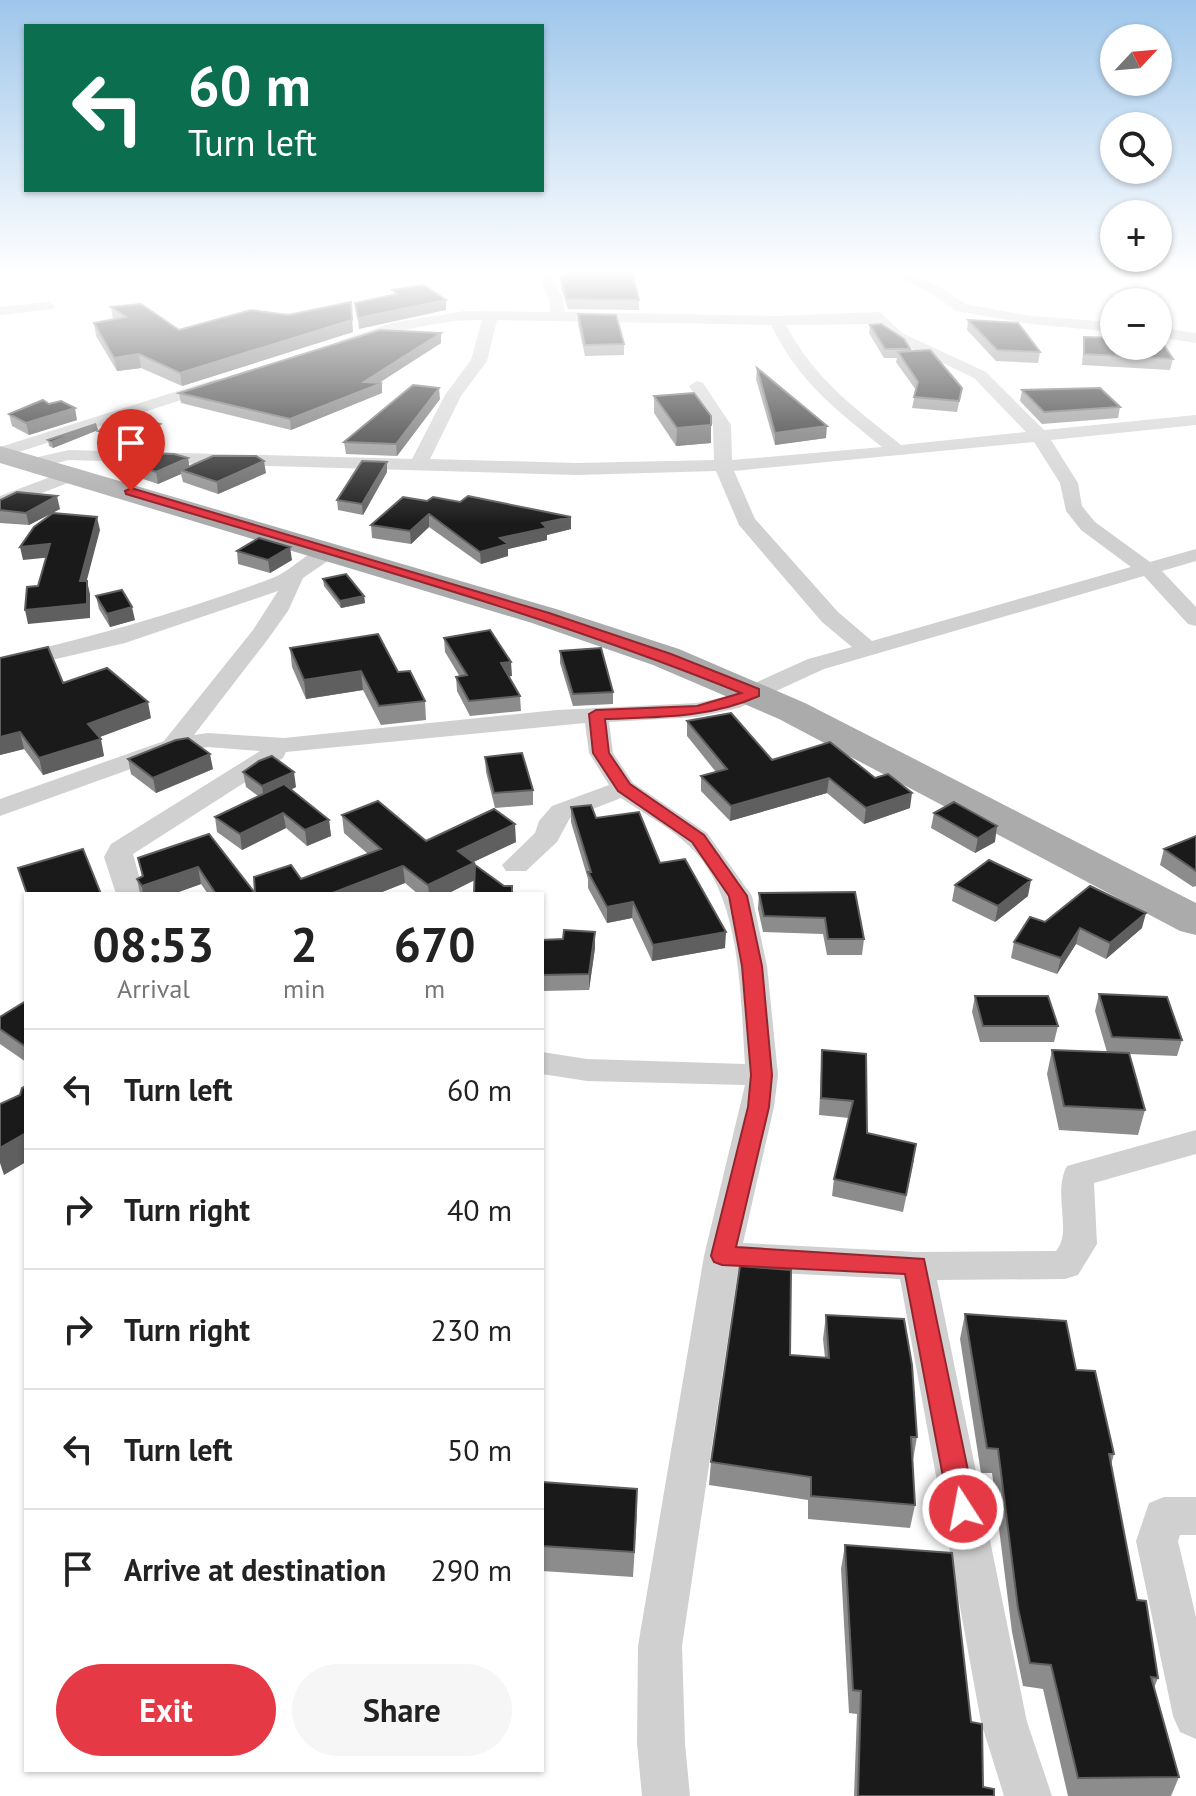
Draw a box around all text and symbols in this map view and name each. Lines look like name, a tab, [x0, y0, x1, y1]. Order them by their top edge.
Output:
north arrow	[1100, 24, 1172, 96]
map controls	[1100, 24, 1172, 360]
text: 60 m	[188, 49, 311, 121]
icon: left	[56, 56, 160, 160]
button: search	[1100, 112, 1172, 184]
text: Turn left	[188, 119, 317, 166]
button: +	[1100, 200, 1172, 272]
button: −	[1100, 288, 1172, 360]
pin	[97, 409, 165, 491]
icon: arrive	[109, 421, 153, 465]
text: 08:53	[93, 913, 214, 975]
text: 2	[290, 913, 318, 975]
text: 670	[394, 913, 475, 975]
text: Arrival	[117, 972, 190, 1005]
text: min	[283, 972, 325, 1005]
text: m	[424, 972, 445, 1005]
icon: left	[56, 1067, 100, 1111]
text: Turn left	[124, 1070, 232, 1109]
text: 60 m	[447, 1070, 512, 1109]
icon: right	[56, 1187, 100, 1231]
text: Turn right	[124, 1190, 250, 1229]
text: 40 m	[447, 1190, 512, 1229]
icon: right	[56, 1307, 100, 1351]
text: Turn right	[124, 1310, 250, 1349]
text: 230 m	[431, 1310, 512, 1349]
icon: left	[56, 1427, 100, 1471]
text: Turn left	[124, 1430, 232, 1469]
text: 50 m	[447, 1430, 512, 1469]
position arrow	[921, 1467, 1005, 1551]
icon: arrive	[56, 1547, 100, 1591]
text: Arrive at destination	[124, 1550, 386, 1589]
text: 290 m	[431, 1550, 512, 1589]
button: Exit	[56, 1664, 276, 1756]
button: Share	[292, 1664, 512, 1756]

